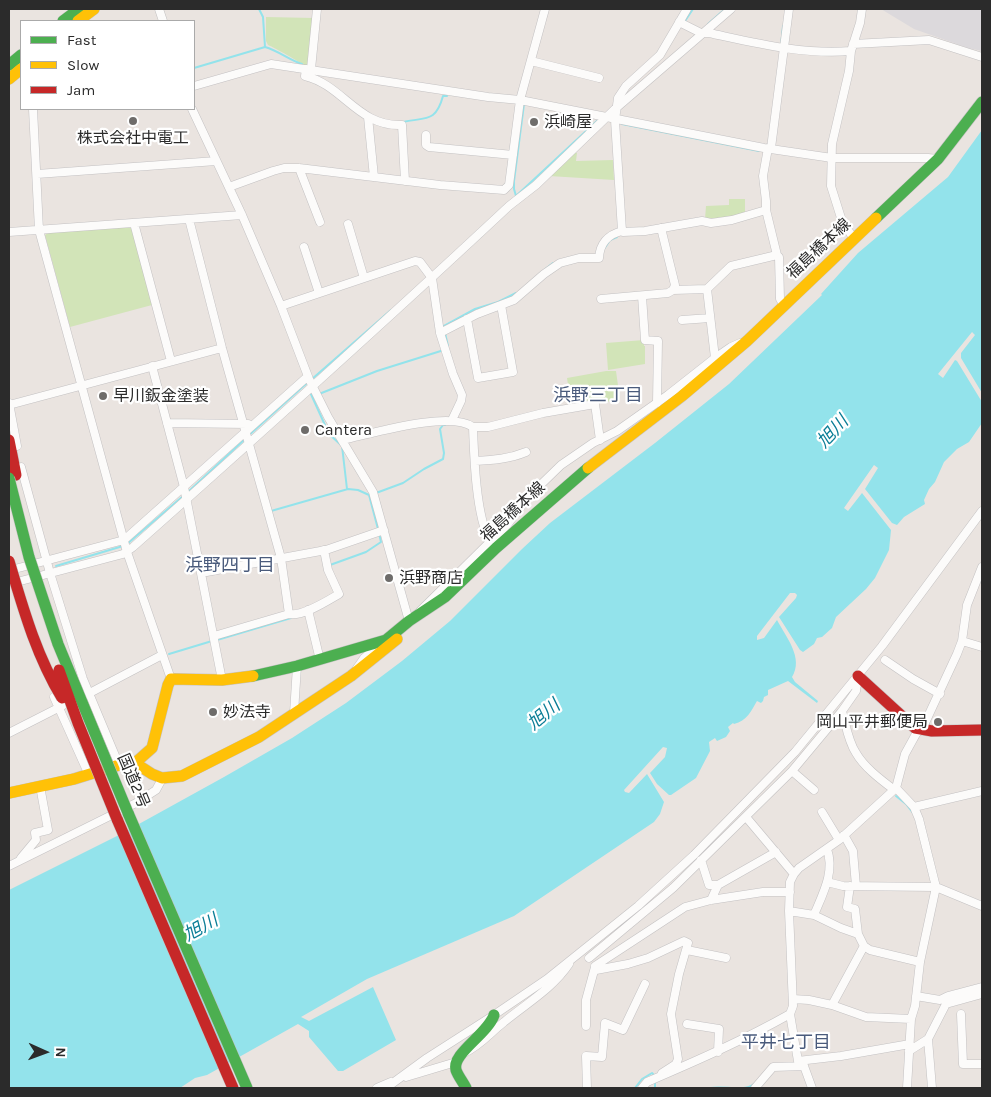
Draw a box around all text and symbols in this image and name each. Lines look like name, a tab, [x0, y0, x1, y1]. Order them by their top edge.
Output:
legend	[20, 20, 195, 110]
text: Fast	[67, 31, 96, 49]
text: Slow	[67, 56, 99, 74]
text: Jam	[67, 81, 95, 99]
place label: 浜崎屋	[544, 112, 592, 132]
marker: 株式会社中電工	[127, 115, 139, 127]
marker: 浜崎屋	[528, 116, 540, 128]
place label: 株式会社中電工	[77, 128, 189, 148]
street label: 福島橋本線	[783, 215, 855, 283]
district label: 浜野三丁目	[553, 385, 643, 407]
place label: 早川鈑金塗装	[113, 386, 209, 406]
marker: 早川鈑金塗装	[97, 390, 109, 402]
water label: 旭川	[813, 411, 853, 453]
place label: Cantera	[315, 420, 372, 440]
marker: Cantera	[299, 424, 311, 436]
street label: 福島橋本線	[477, 478, 549, 546]
district label: 浜野四丁目	[185, 555, 275, 577]
place label: 浜野商店	[399, 568, 463, 588]
marker: 浜野商店	[383, 572, 395, 584]
water label: 旭川	[523, 695, 565, 735]
place label: 妙法寺	[223, 702, 271, 722]
marker: 妙法寺	[207, 706, 219, 718]
place label: 岡山平井郵便局	[816, 712, 928, 732]
marker: 岡山平井郵便局	[932, 716, 944, 728]
street label: 国道2号	[113, 751, 153, 811]
water label: 旭川	[180, 910, 222, 946]
north arrow	[20, 1027, 70, 1077]
district label: 平井七丁目	[741, 1032, 831, 1054]
text: N	[52, 1047, 69, 1058]

